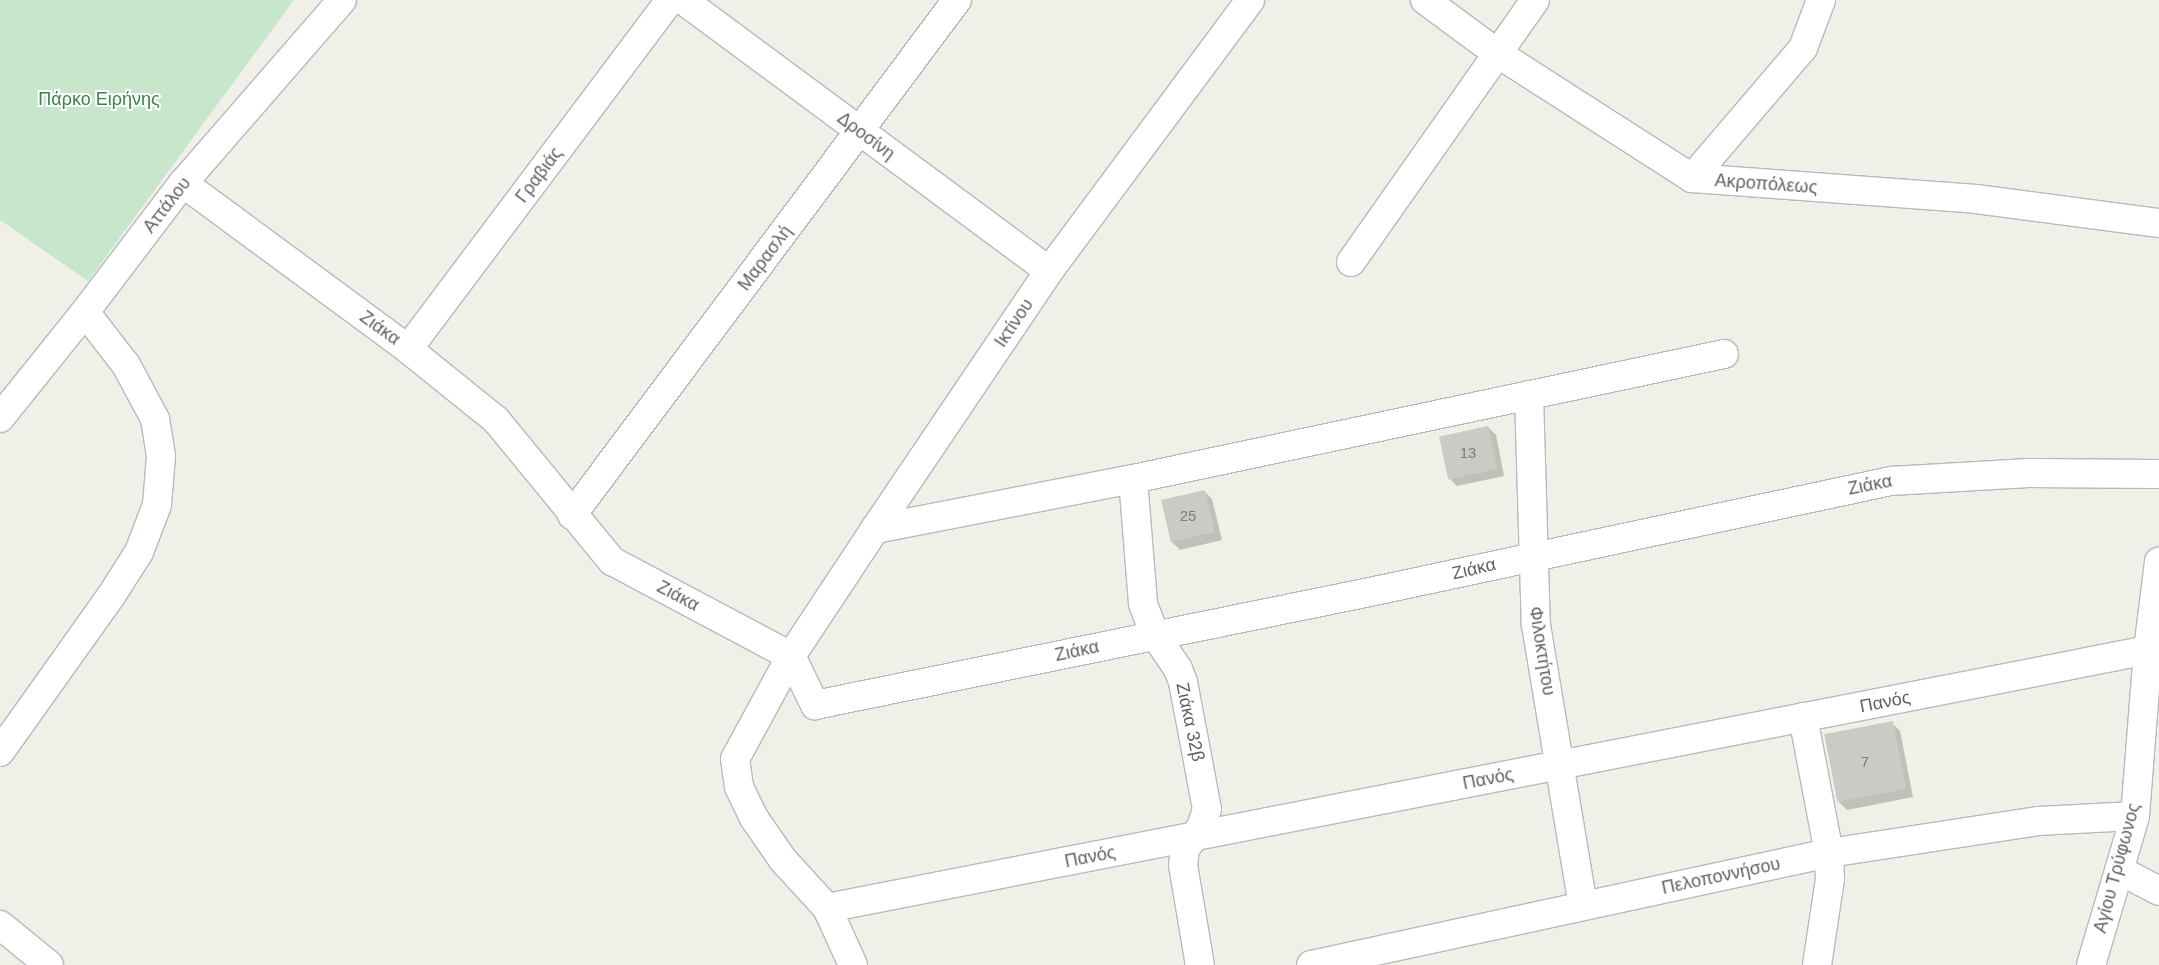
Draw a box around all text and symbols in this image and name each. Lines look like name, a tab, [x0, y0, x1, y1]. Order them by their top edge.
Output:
park label: Πάρκο Ειρήνης	[38, 88, 160, 110]
street label: Δροσίνη	[833, 107, 899, 165]
street label: Γραβιάς	[511, 143, 567, 207]
street label: Ακροπόλεως	[1714, 170, 1818, 198]
street label: Αττάλου	[138, 173, 196, 237]
street label: Μαρασλή	[733, 221, 797, 295]
street label: Ικτίνου	[990, 295, 1038, 351]
street label: Ζιάκα	[356, 306, 404, 350]
house number: 13	[1460, 444, 1476, 462]
street label: Ζιάκα	[1846, 470, 1894, 500]
house number: 25	[1180, 507, 1196, 525]
street label: Ζιάκα	[1450, 553, 1498, 585]
street label: Ζιάκα	[653, 576, 703, 616]
street label: Φιλοκτήτου	[1524, 605, 1560, 697]
street label: Ζιάκα	[1053, 636, 1101, 666]
street label: Ζιάκα 32β	[1171, 681, 1209, 763]
street label: Πανός	[1858, 687, 1912, 717]
house number: 7	[1861, 753, 1869, 771]
street label: Πανός	[1461, 764, 1515, 794]
street label: Αγίου Τρύφωνος	[2089, 800, 2145, 936]
street label: Πανός	[1063, 842, 1117, 872]
street label: Πελοποννήσου	[1660, 853, 1782, 899]

